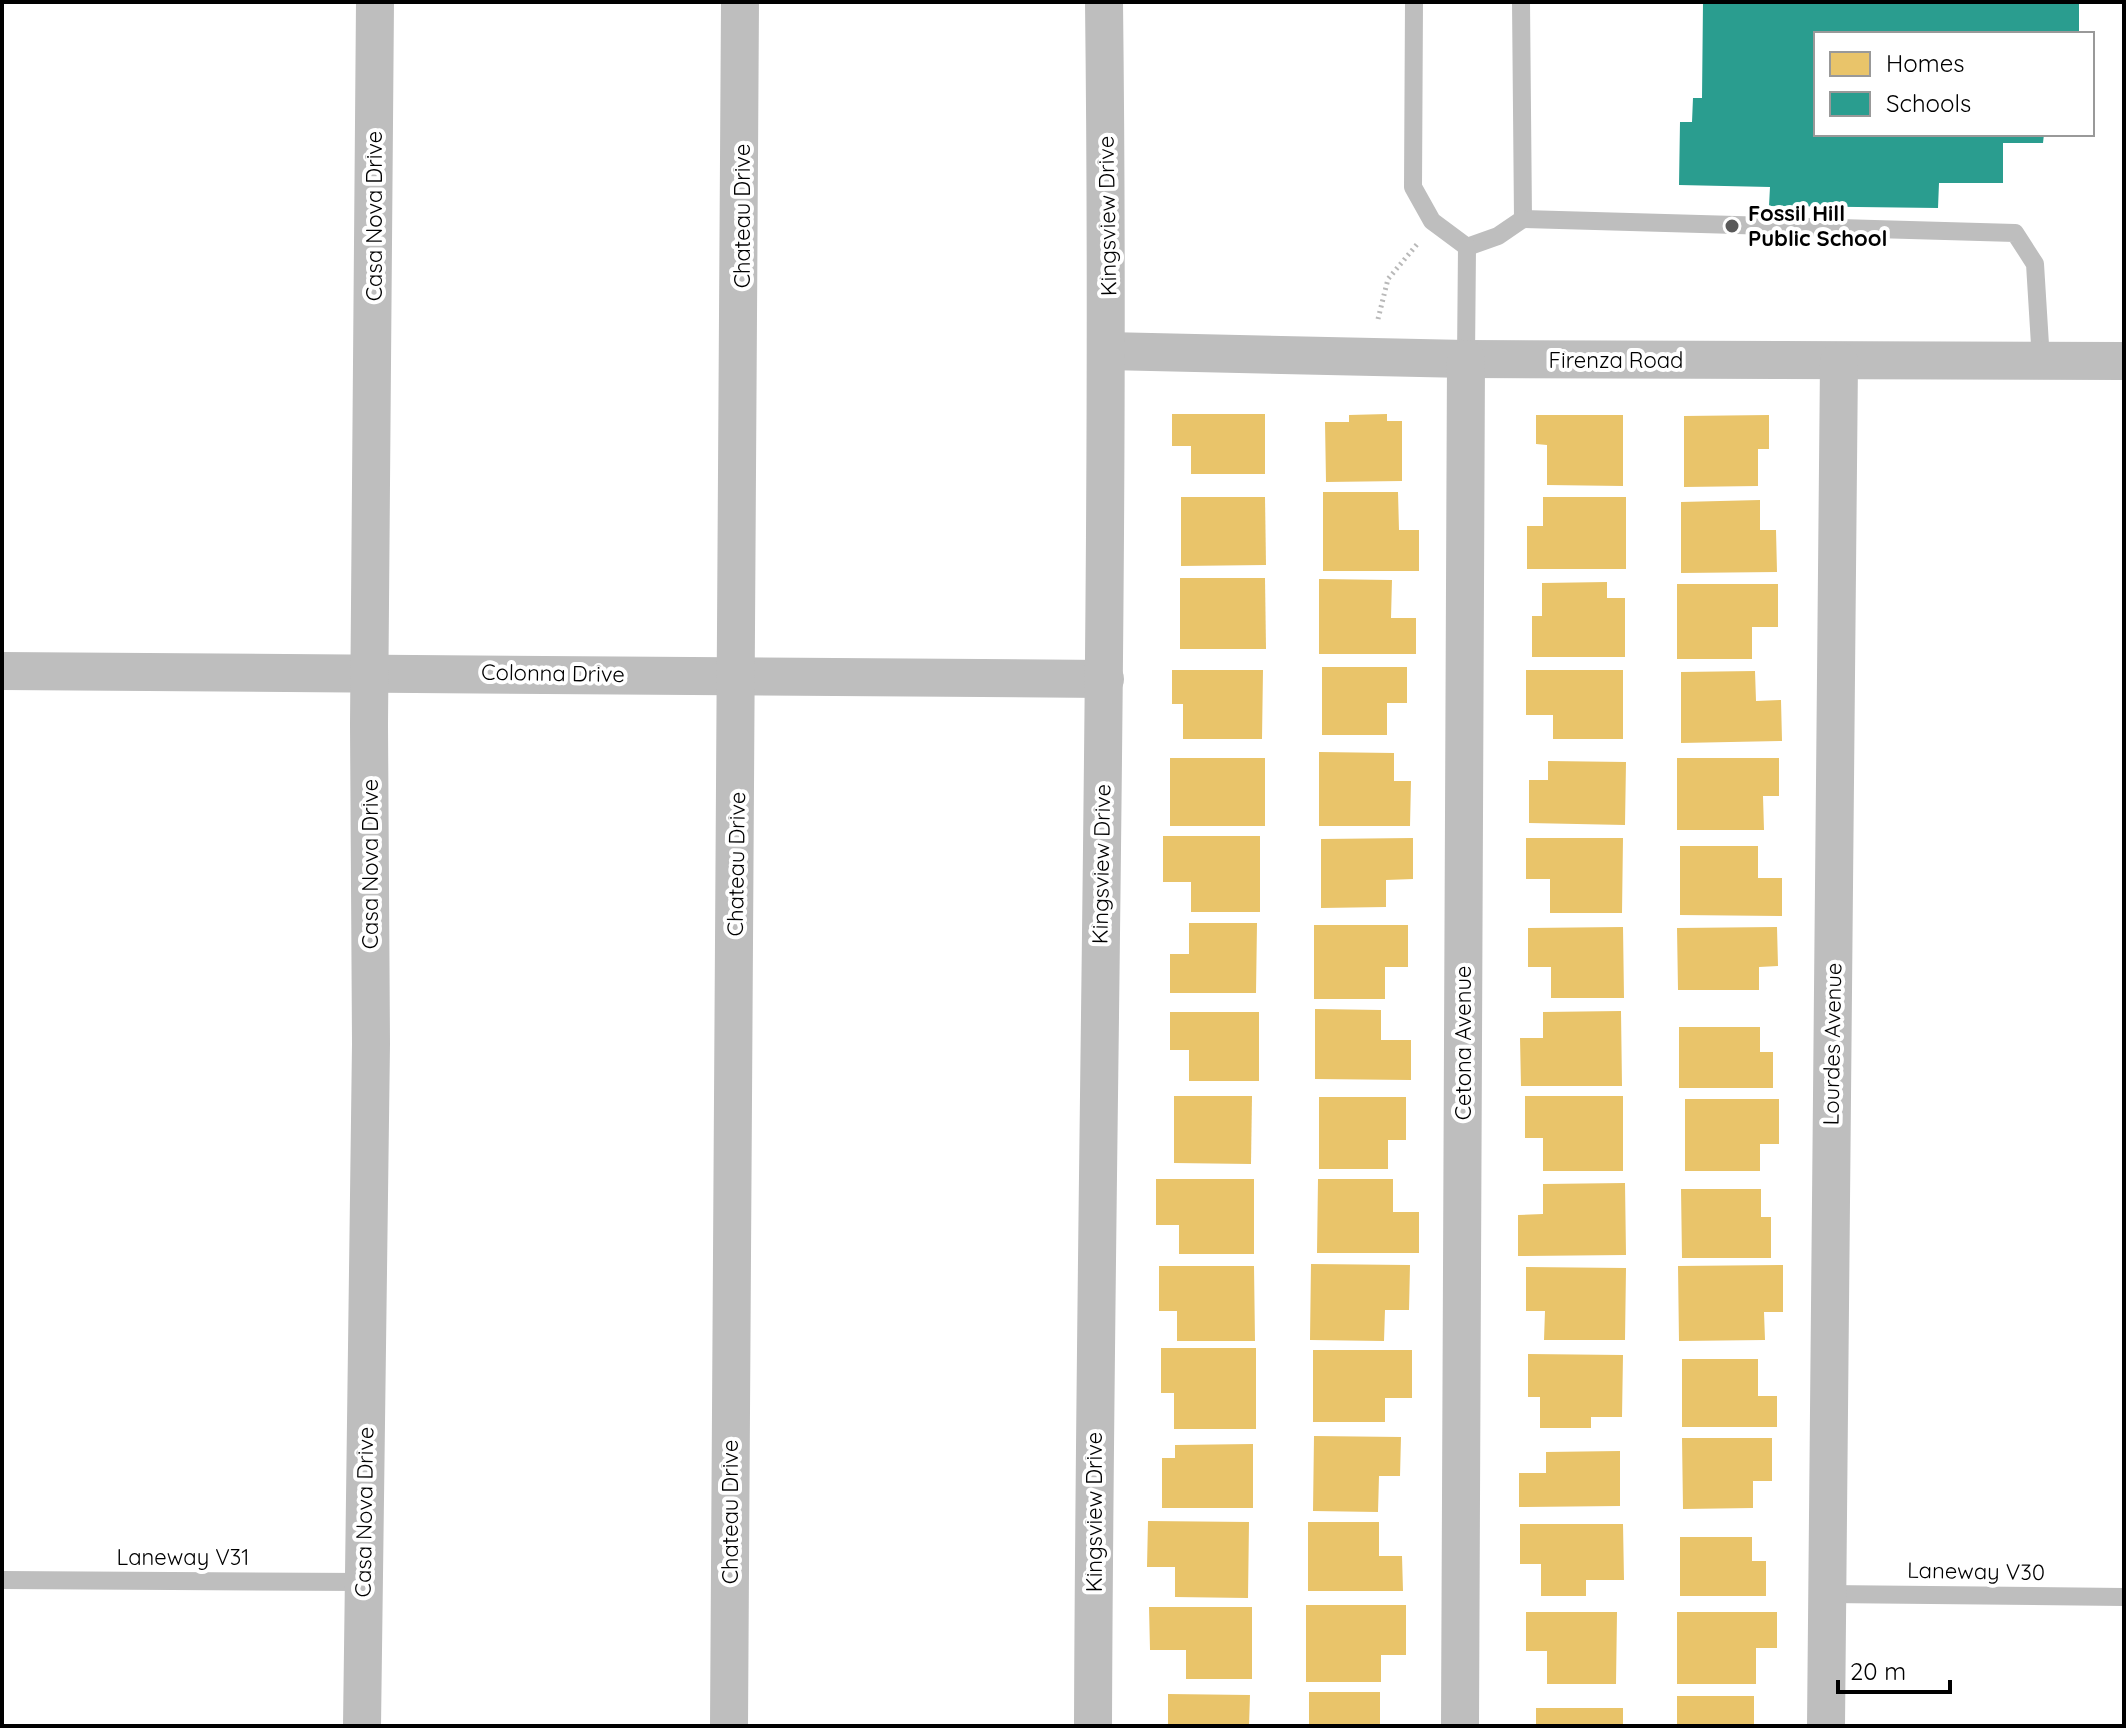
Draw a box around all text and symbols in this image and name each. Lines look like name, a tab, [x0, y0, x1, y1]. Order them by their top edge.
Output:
legend	[1814, 32, 2094, 136]
text: Homes	[1886, 48, 1964, 78]
text: Schools	[1886, 88, 1971, 118]
street label: Casa Nova Drive	[360, 131, 388, 301]
street label: Kingsview Drive	[1092, 136, 1122, 296]
street label: Chateau Drive	[728, 144, 756, 288]
place label: Fossil Hill Public School	[1748, 199, 1887, 252]
marker: Fossil Hill Public School	[1723, 217, 1741, 235]
street label: Firenza Road	[1549, 346, 1683, 374]
street label: Colonna Drive	[481, 658, 625, 688]
street label: Casa Nova Drive	[356, 779, 384, 949]
street label: Kingsview Drive	[1086, 784, 1116, 944]
street label: Chateau Drive	[721, 791, 751, 937]
street label: Lourdes Avenue	[1817, 962, 1847, 1126]
street label: Cetona Avenue	[1449, 966, 1477, 1120]
street label: Casa Nova Drive	[349, 1426, 379, 1598]
street label: Kingsview Drive	[1080, 1432, 1108, 1592]
street label: Chateau Drive	[716, 1440, 744, 1584]
street label: Laneway V31	[117, 1543, 249, 1571]
street label: Laneway V30	[1907, 1556, 2045, 1586]
scale bar	[1838, 1644, 1950, 1694]
text: 20 m	[1850, 1656, 1906, 1686]

